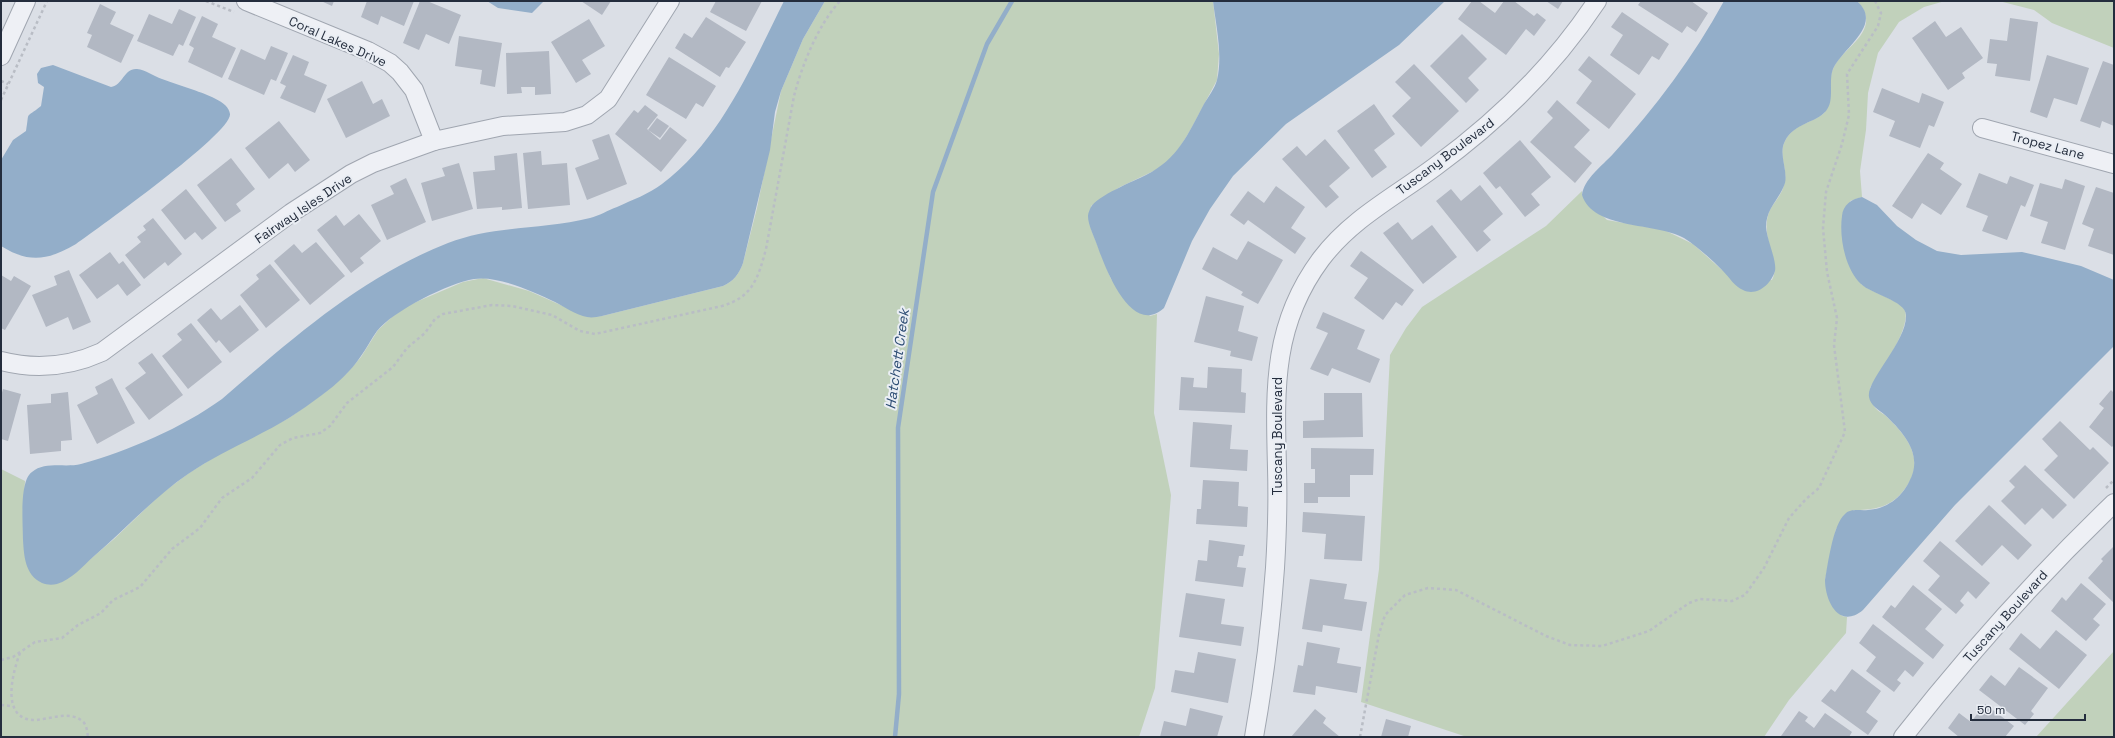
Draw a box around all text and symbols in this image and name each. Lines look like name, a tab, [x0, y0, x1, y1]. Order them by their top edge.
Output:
street label: Coral Lakes Drive	[286, 12, 389, 71]
street label: Tuscany Boulevard	[1393, 114, 1498, 199]
street label: Tropez Lane	[2009, 127, 2087, 163]
street label: Fairway Isles Drive	[251, 170, 355, 247]
water label: Hatchett Creek	[881, 306, 913, 410]
street label: Tuscany Boulevard	[1269, 377, 1286, 495]
street label: Tuscany Boulevard	[1959, 567, 2051, 666]
scale bar	[1971, 696, 2085, 722]
text: 50 m	[1977, 702, 2005, 718]

